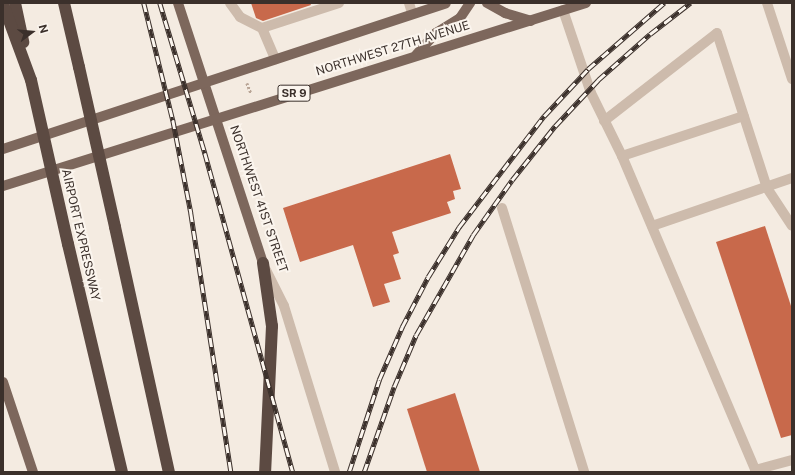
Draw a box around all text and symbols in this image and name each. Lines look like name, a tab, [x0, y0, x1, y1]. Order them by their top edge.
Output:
north arrow	[12, 12, 52, 52]
street label: NORTHWEST 27TH AVENUE	[314, 19, 472, 79]
text: N	[37, 23, 50, 34]
road number: SR 9	[277, 84, 311, 102]
street label: NORTHWEST 41ST STREET	[226, 124, 290, 274]
street label: AIRPORT EXPRESSWAY	[58, 168, 102, 302]

